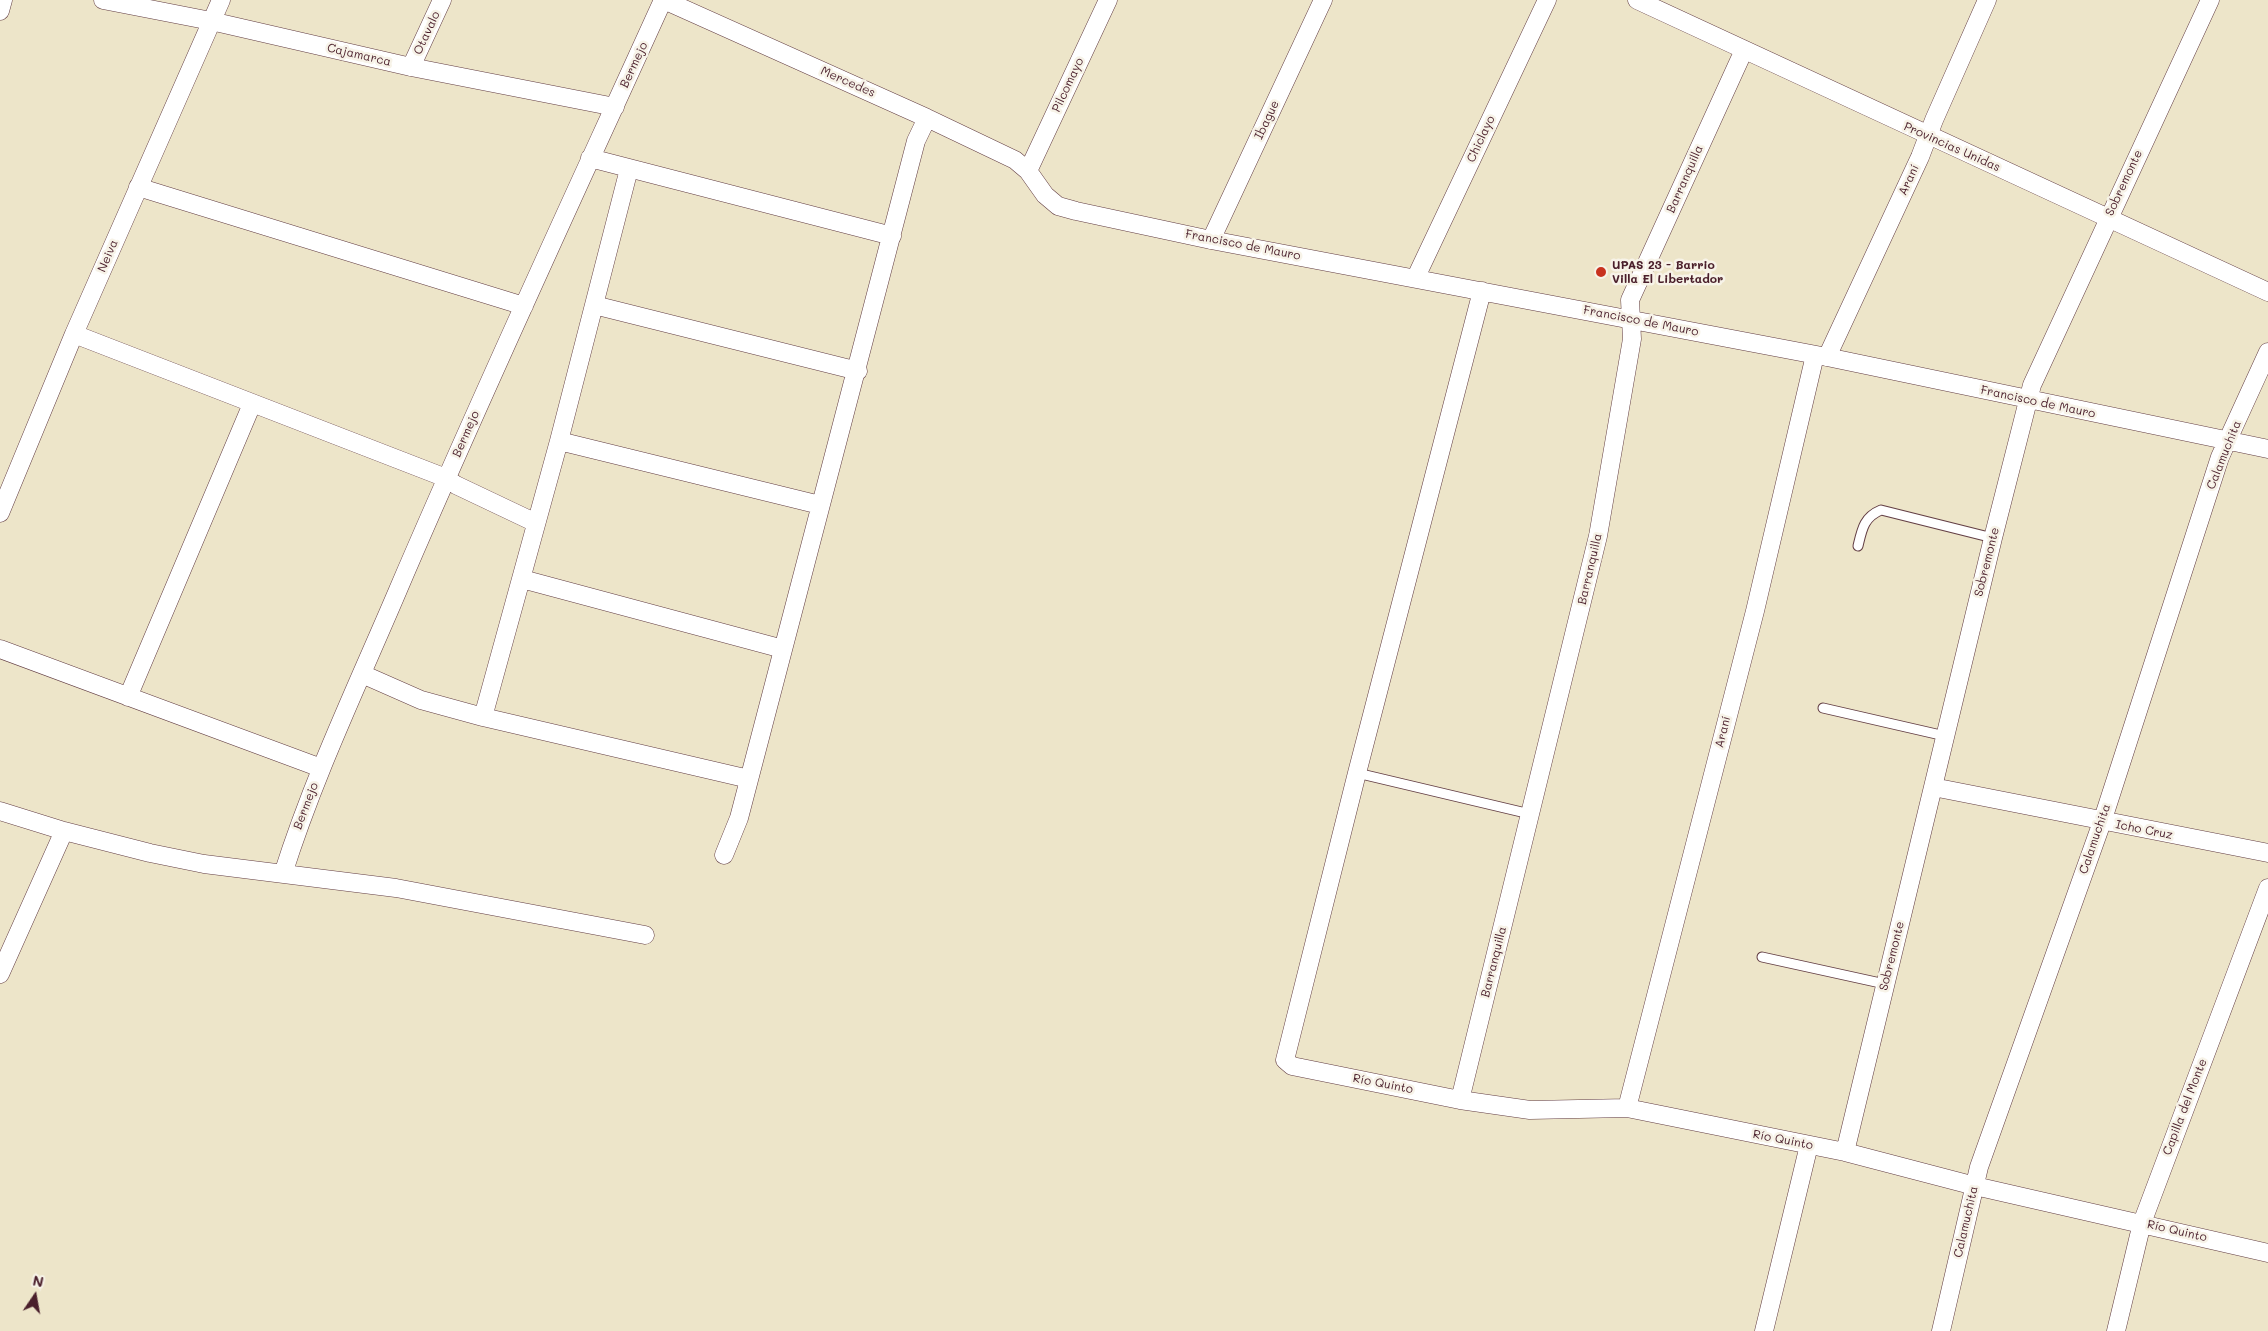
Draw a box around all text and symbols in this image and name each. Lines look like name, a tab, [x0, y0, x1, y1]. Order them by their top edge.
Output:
street label: Otavalo	[411, 9, 443, 57]
street label: Bermejo	[617, 40, 651, 90]
street label: Cajamarca	[326, 41, 392, 69]
street label: Pilcomayo	[1049, 55, 1087, 115]
street label: Mercedes	[818, 64, 878, 100]
street label: Ibague	[1252, 98, 1282, 142]
street label: Chiclayo	[1464, 113, 1498, 165]
street label: Provincias Unidas	[1901, 119, 2003, 175]
street label: Barranquilla	[1664, 143, 1706, 215]
street label: Sobremonte	[2102, 148, 2146, 218]
street label: Araní	[1896, 162, 1922, 198]
street label: Francisco de Mauro	[1184, 227, 1302, 263]
street label: Neiva	[95, 238, 121, 274]
place label: UPAS 23 - Barrio Villa El Libertador	[1612, 258, 1723, 286]
marker: UPAS 23 - Barrio Villa El Libertador	[1594, 265, 1608, 279]
street label: Francisco de Mauro	[1582, 303, 1700, 339]
street label: Francisco de Mauro	[1979, 383, 2097, 421]
street label: Bermejo	[449, 409, 483, 459]
street label: Calamuchita	[2204, 419, 2244, 491]
street label: Sobremonte	[1971, 526, 2003, 598]
street label: Barranquilla	[1575, 532, 1605, 606]
street label: Araní	[1712, 715, 1734, 749]
street label: Bermejo	[290, 781, 322, 831]
street label: Calamuchita	[2076, 802, 2114, 876]
street label: Icho Cruz	[2114, 817, 2174, 843]
street label: Sobremonte	[1876, 920, 1908, 992]
street label: Barranquilla	[1478, 925, 1510, 999]
street label: Capilla del Monte	[2160, 1057, 2210, 1157]
street label: Río Quinto	[1352, 1071, 1414, 1097]
street label: Río Quinto	[1752, 1127, 1814, 1153]
street label: Calamuchita	[1951, 1185, 1981, 1259]
street label: Río Quinto	[2146, 1217, 2208, 1245]
text: N	[31, 1270, 45, 1291]
north arrow	[10, 1271, 60, 1321]

